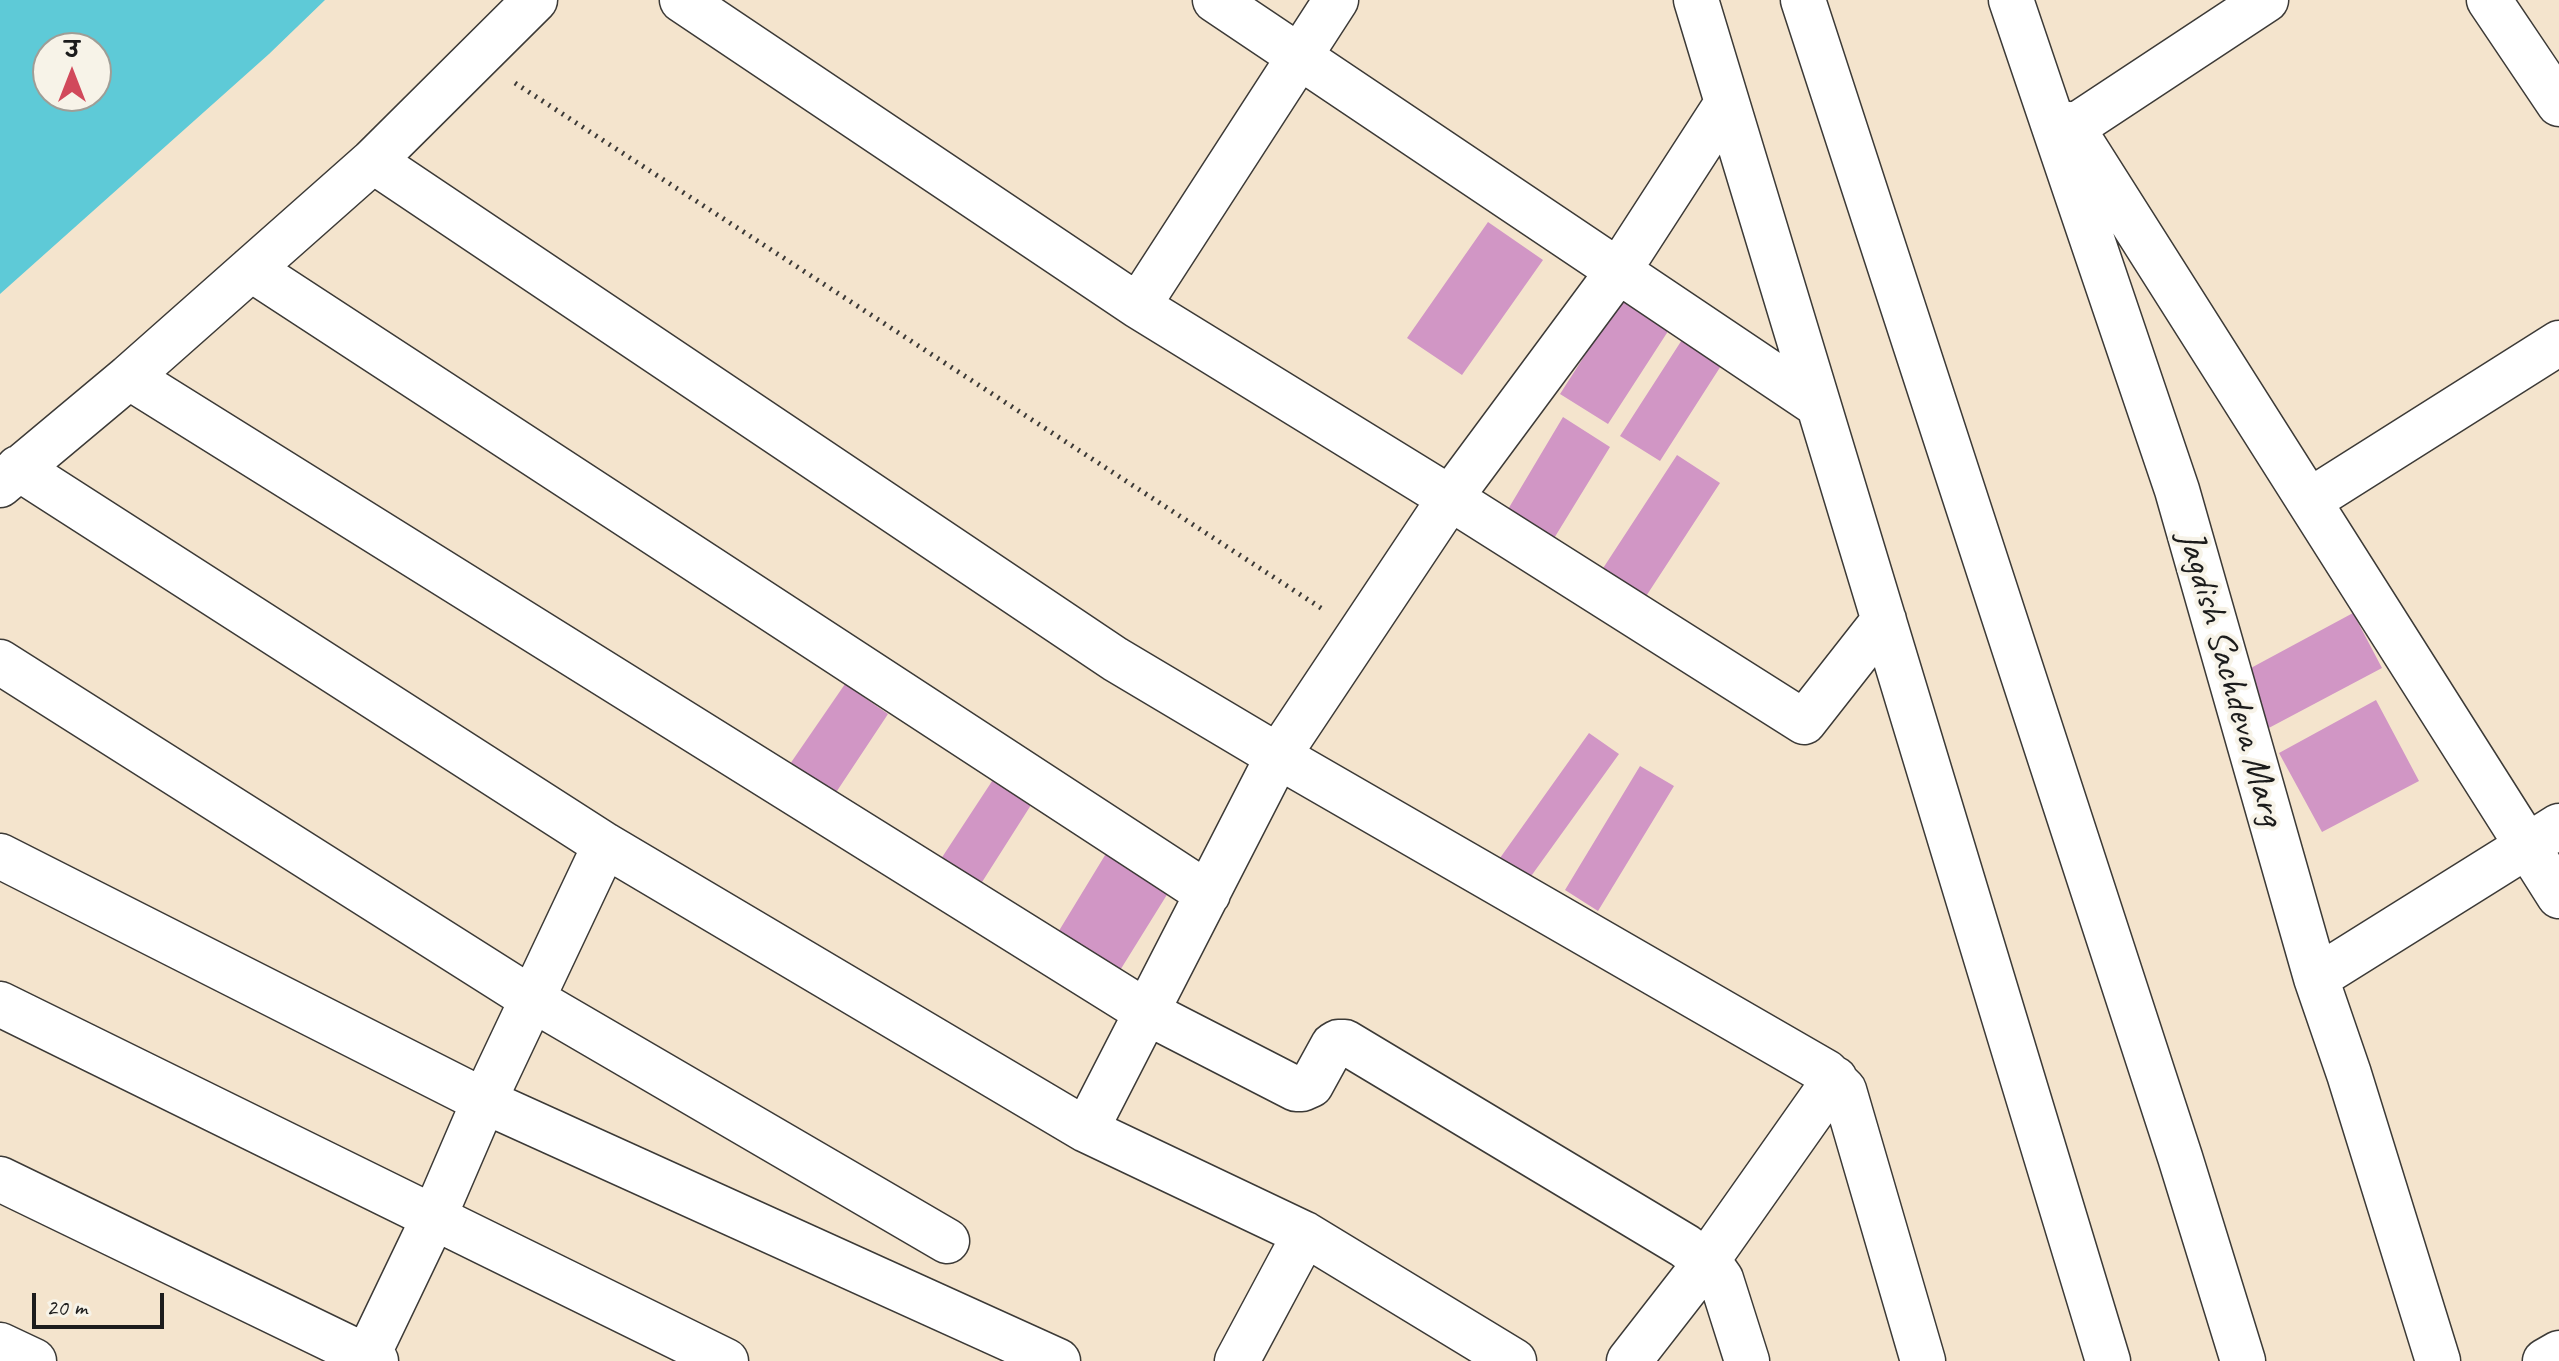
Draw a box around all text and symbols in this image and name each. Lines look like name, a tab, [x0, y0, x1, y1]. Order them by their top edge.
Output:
north arrow	[32, 32, 112, 112]
text: उ	[65, 36, 79, 64]
street label: Jagdish Sachdeva Marg	[2166, 525, 2294, 831]
scale bar	[36, 1277, 168, 1327]
text: 20 m	[46, 1292, 87, 1322]

